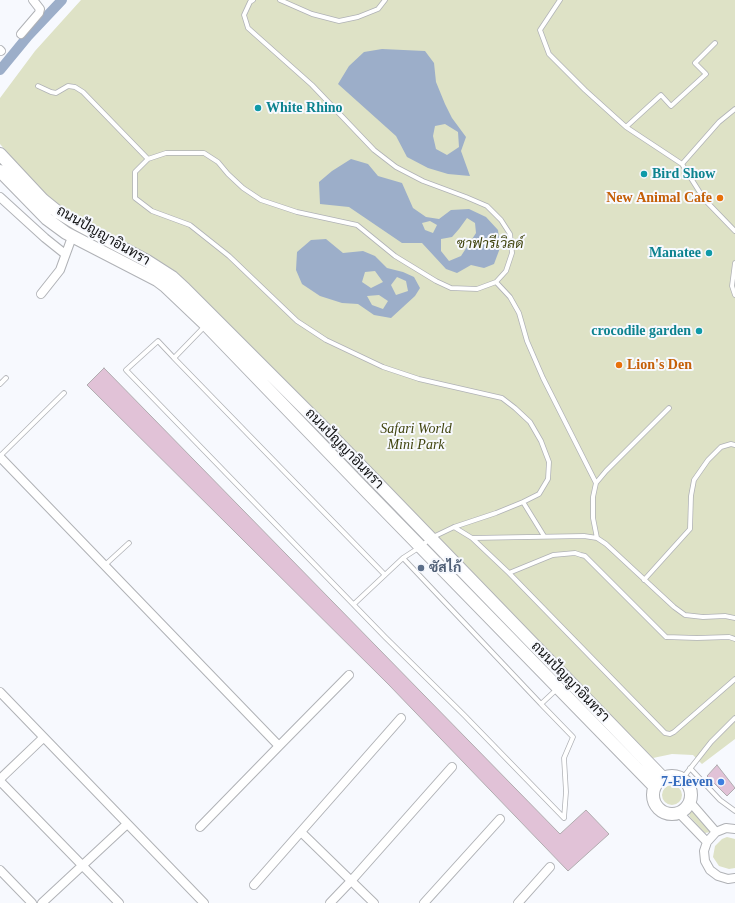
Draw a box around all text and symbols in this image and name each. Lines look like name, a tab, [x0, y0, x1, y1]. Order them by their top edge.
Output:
place label: White Rhino	[266, 100, 343, 116]
marker: White Rhino	[253, 103, 263, 113]
place label: Bird Show	[652, 166, 715, 182]
marker: Bird Show	[639, 169, 649, 179]
place label: New Animal Cafe	[606, 190, 712, 206]
marker: New Animal Cafe	[715, 193, 725, 203]
street label: ถนนปัญญาอินทรา	[53, 202, 153, 270]
park label: ซาฟารีเวิลด์	[457, 236, 523, 252]
place label: Manatee	[649, 245, 701, 261]
marker: Manatee	[704, 248, 714, 258]
place label: crocodile garden	[591, 323, 691, 339]
marker: crocodile garden	[694, 326, 704, 336]
place label: Lion's Den	[627, 357, 692, 373]
marker: Lion's Den	[614, 360, 624, 370]
street label: ถนนปัญญาอินทรา	[301, 405, 387, 493]
park label: Safari World Mini Park	[380, 421, 452, 454]
place label: ซัสไก้	[429, 560, 461, 576]
marker: ซัสไก้	[416, 563, 426, 573]
street label: ถนนปัญญาอินทรา	[527, 638, 613, 726]
place label: 7-Eleven	[661, 774, 713, 790]
marker: 7-Eleven	[716, 777, 726, 787]

